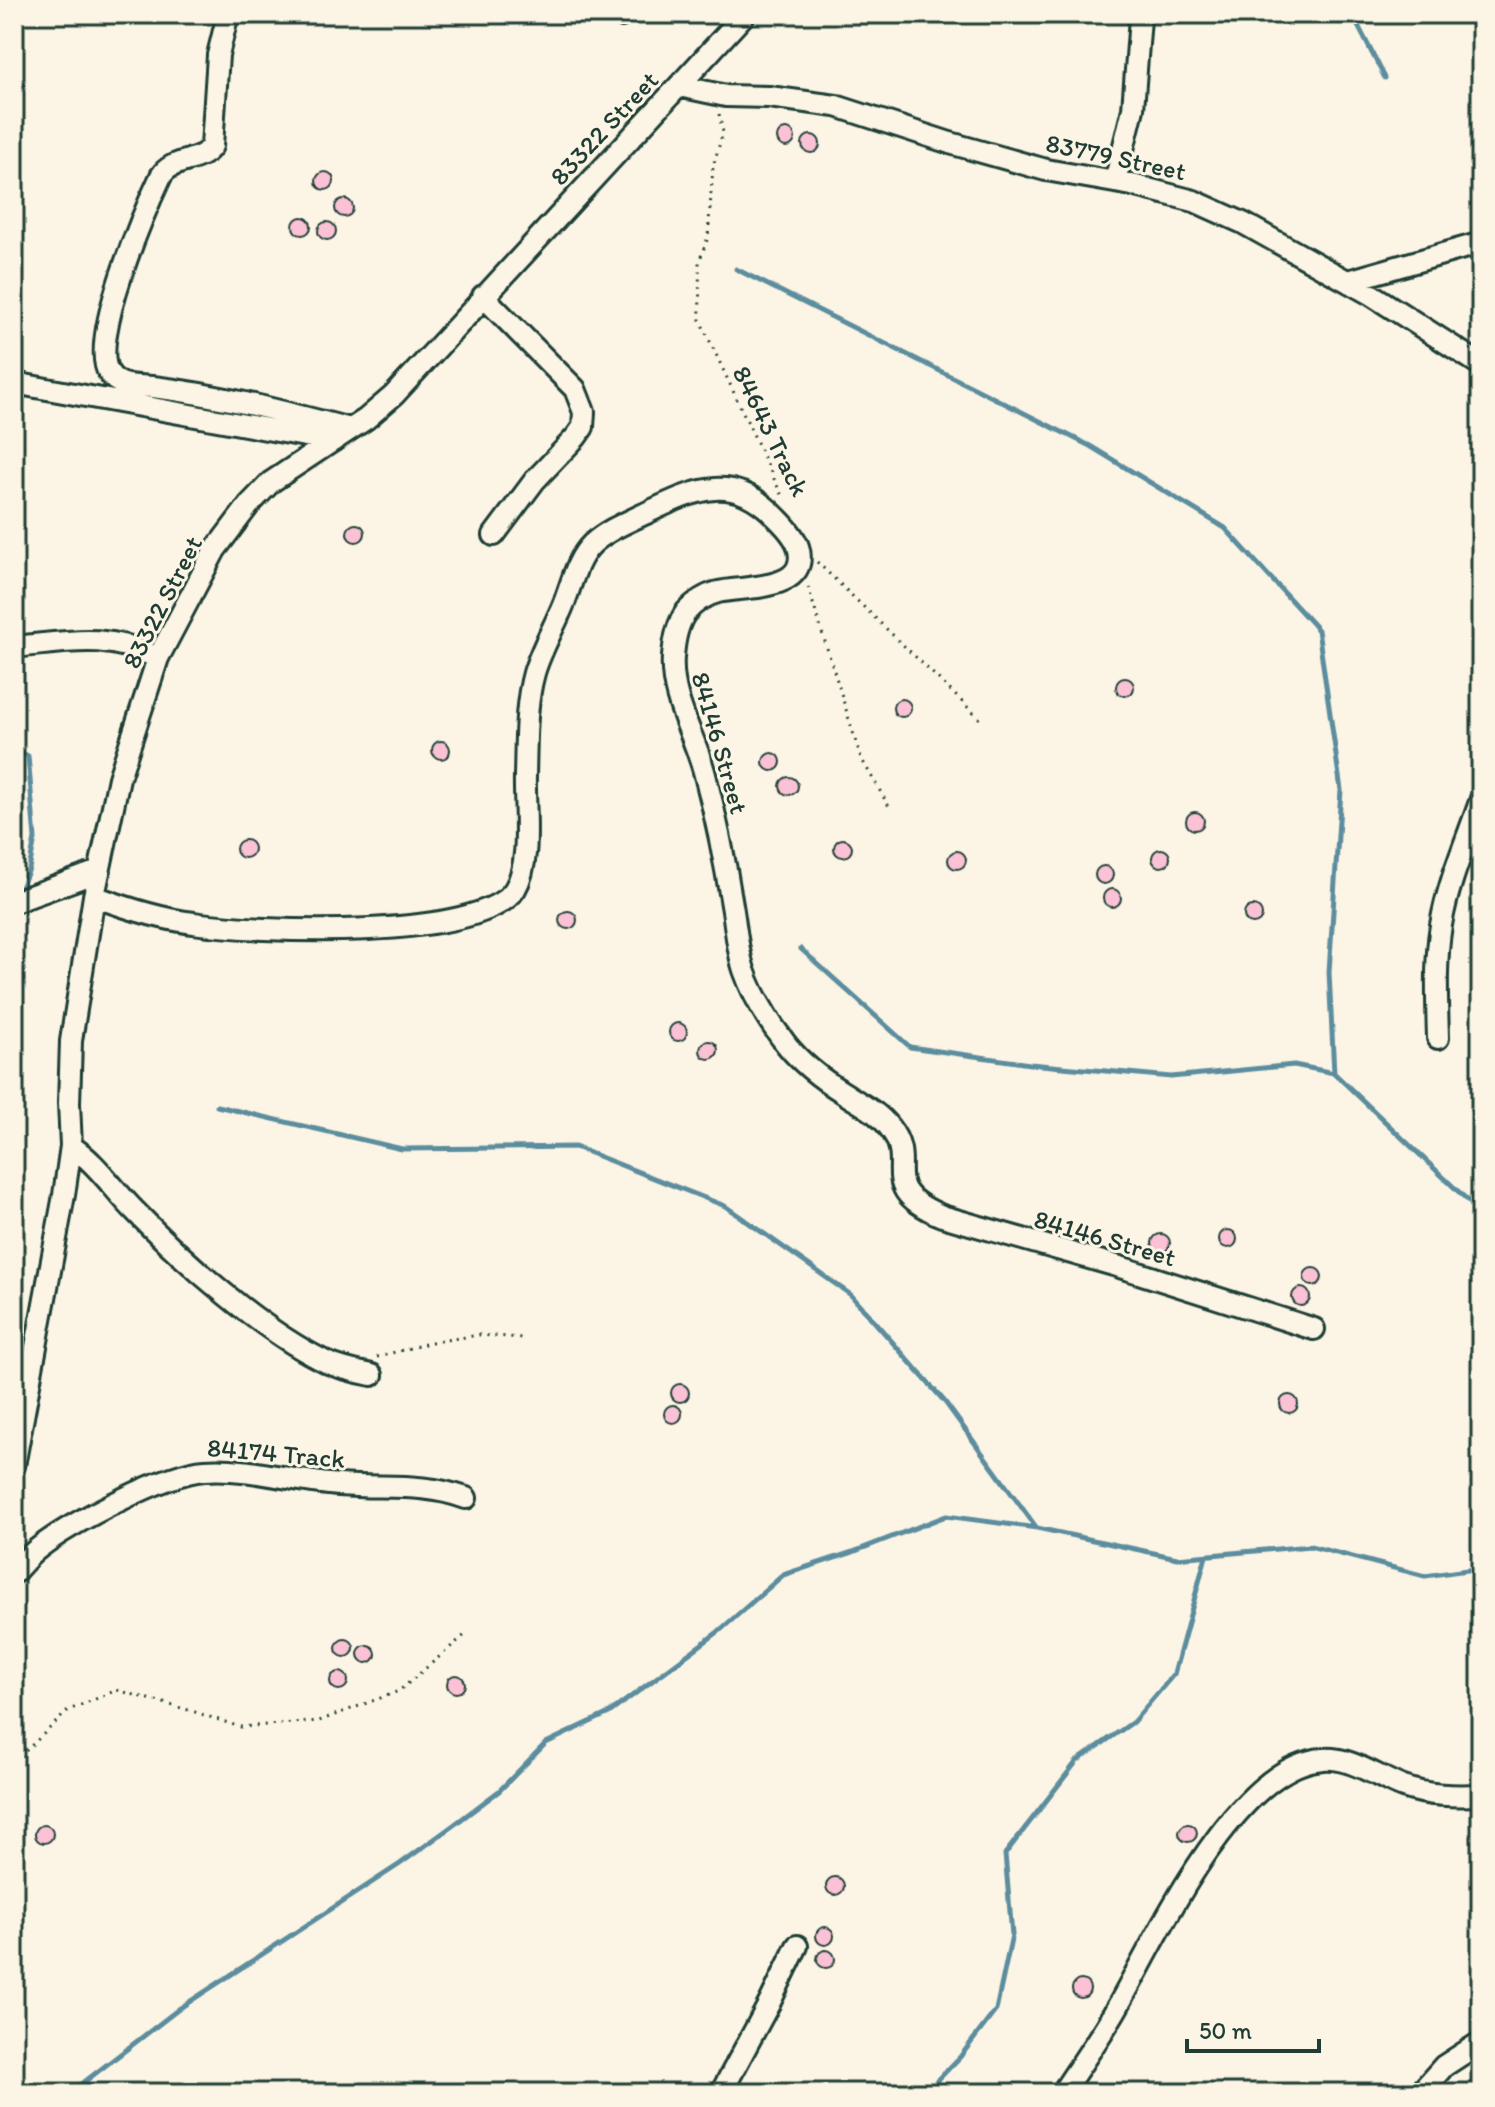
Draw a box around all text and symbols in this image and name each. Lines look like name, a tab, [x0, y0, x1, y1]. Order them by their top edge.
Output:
street label: 83322 Street	[543, 64, 665, 192]
street label: 83779 Street	[1043, 127, 1189, 187]
street label: 84643 Track	[726, 361, 817, 502]
street label: 83322 Street	[115, 530, 209, 674]
street label: 84146 Street	[685, 668, 756, 818]
street label: 84146 Street	[1030, 1203, 1180, 1274]
street label: 84174 Track	[206, 1431, 347, 1475]
scale bar	[1187, 2003, 1319, 2053]
text: 50 m	[1199, 2016, 1252, 2045]

